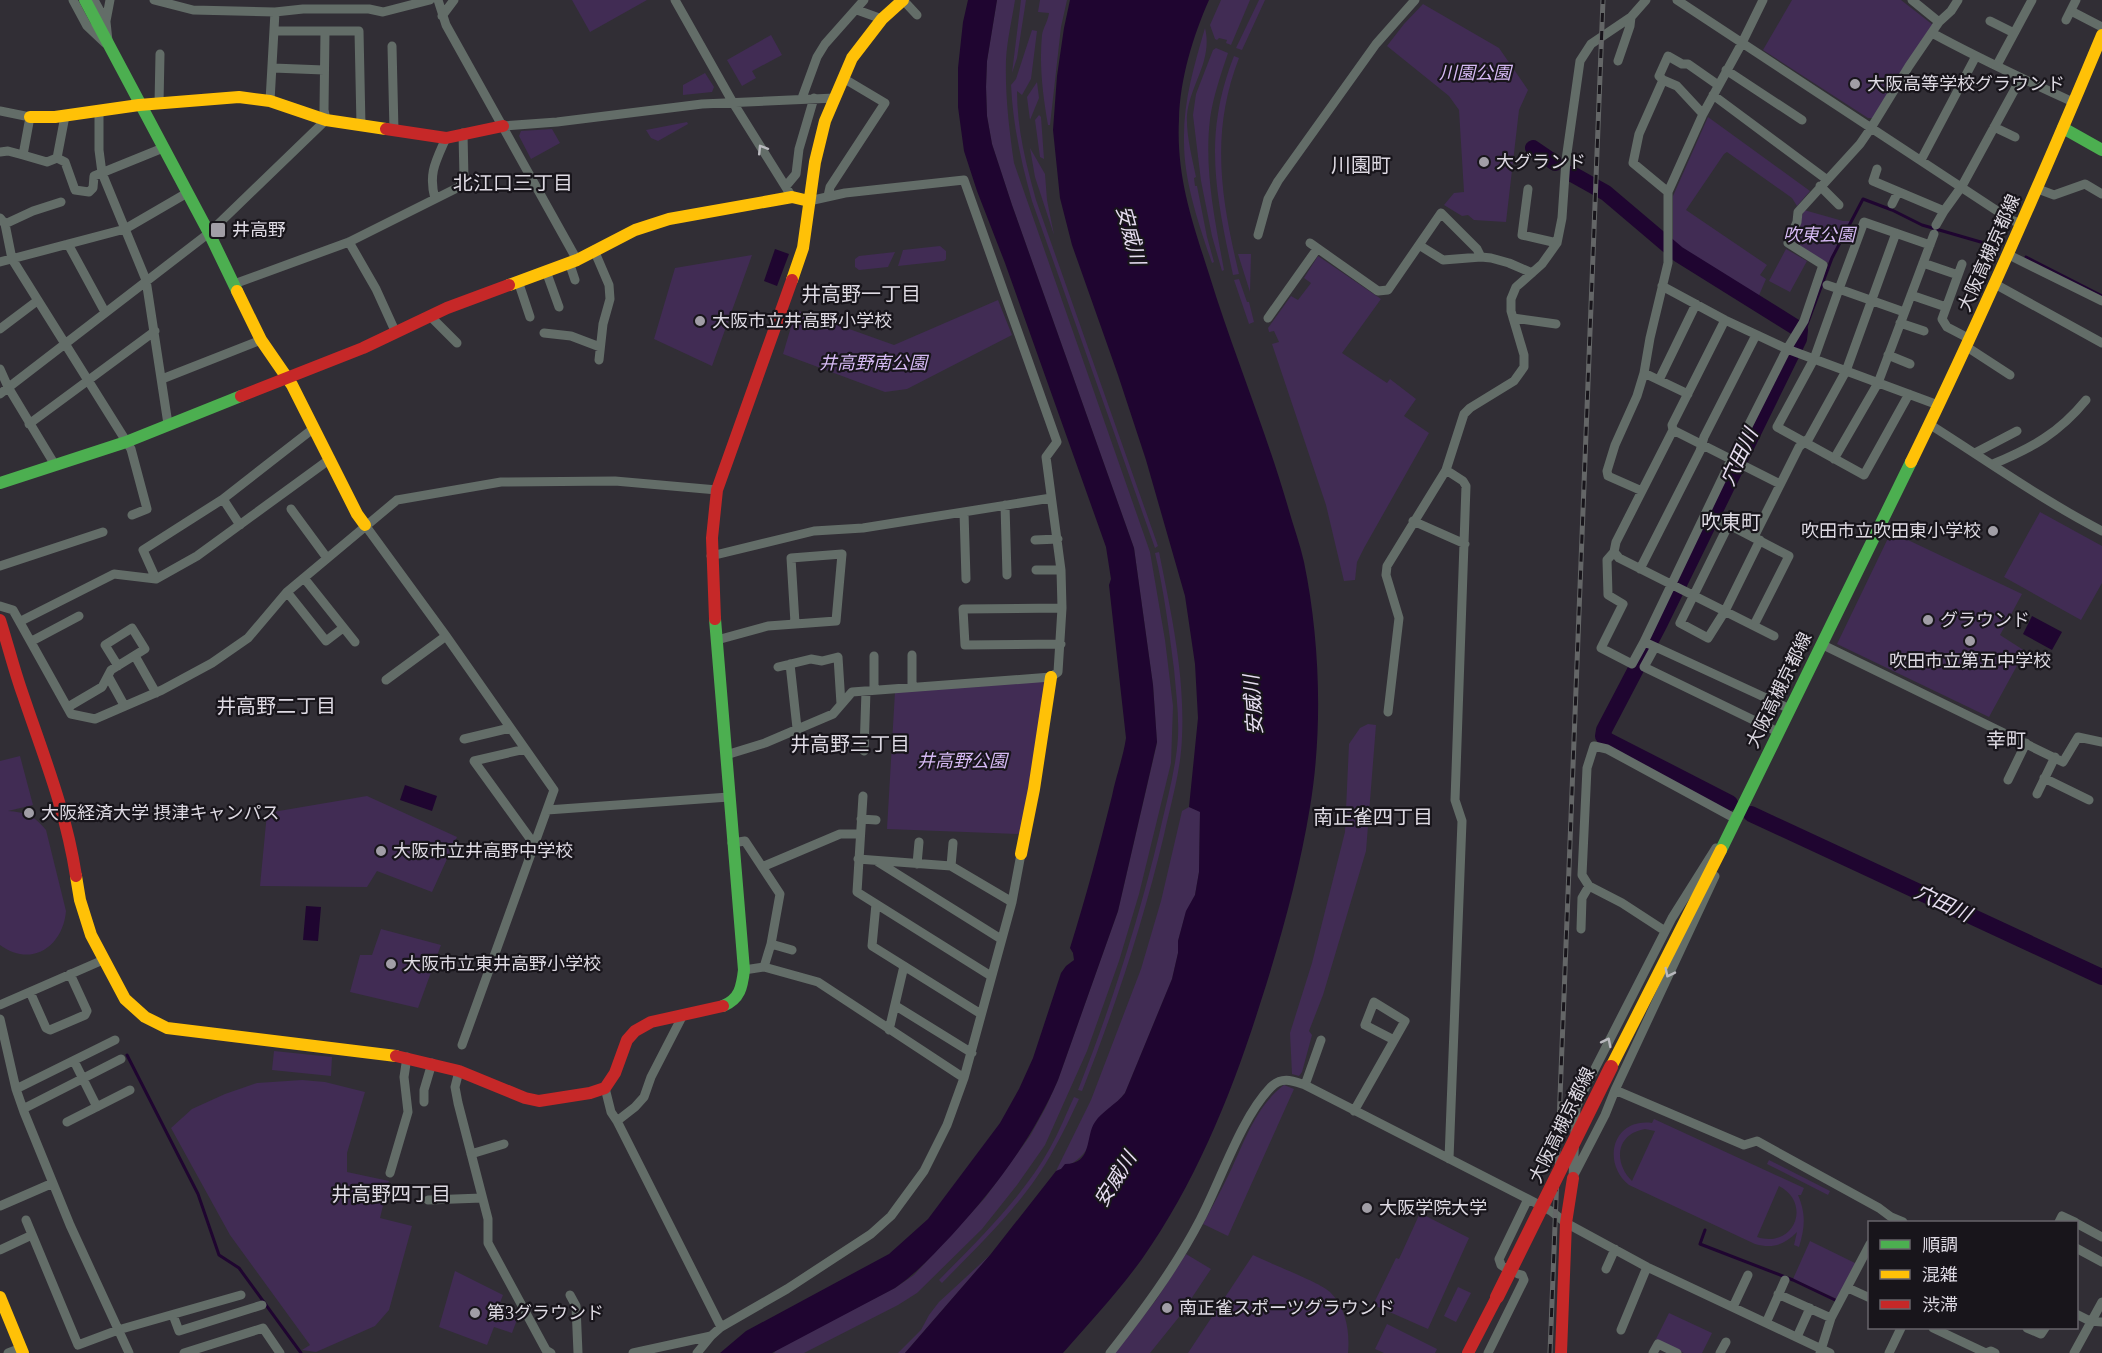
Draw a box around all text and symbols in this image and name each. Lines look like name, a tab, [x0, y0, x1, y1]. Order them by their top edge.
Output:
park label: 川園公園	[1439, 63, 1514, 83]
place label: 大阪高等学校グラウンド	[1867, 74, 2065, 94]
marker: 大阪高等学校グラウンド	[1848, 77, 1862, 91]
one-way arrow	[758, 145, 770, 155]
place label: 大グランド	[1496, 152, 1586, 172]
district label: 川園町	[1331, 154, 1391, 176]
marker: 大グランド	[1477, 155, 1491, 169]
district label: 北江口三丁目	[453, 172, 573, 194]
street label: 大阪高槻京都線	[1954, 191, 2024, 315]
water label: 安威川	[1113, 203, 1150, 269]
place label: 井高野	[232, 220, 286, 240]
marker: 井高野	[209, 221, 227, 239]
park label: 吹東公園	[1783, 225, 1858, 245]
district label: 井高野一丁目	[801, 283, 921, 305]
place label: 大阪市立井高野小学校	[712, 311, 892, 331]
marker: 大阪市立井高野小学校	[693, 314, 707, 328]
park label: 井高野南公園	[819, 353, 930, 373]
water label: 穴田川	[1716, 423, 1762, 489]
district label: 吹東町	[1701, 511, 1761, 533]
place label: 吹田市立吹田東小学校	[1801, 521, 1981, 541]
marker: 吹田市立吹田東小学校	[1986, 524, 2000, 538]
place label: グラウンド	[1940, 610, 2030, 630]
marker: グラウンド	[1921, 613, 1935, 627]
street label: 大阪高槻京都線	[1742, 629, 1816, 751]
marker: 吹田市立第五中学校	[1963, 634, 1977, 648]
place label: 吹田市立第五中学校	[1889, 651, 2051, 671]
water label: 安威川	[1240, 672, 1266, 736]
district label: 井高野二丁目	[216, 695, 336, 717]
district label: 幸町	[1986, 729, 2026, 751]
district label: 井高野三丁目	[790, 733, 910, 755]
park label: 井高野公園	[917, 751, 1010, 771]
place label: 大阪経済大学 摂津キャンパス	[41, 803, 280, 823]
marker: 大阪経済大学 摂津キャンパス	[22, 806, 36, 820]
district label: 南正雀四丁目	[1313, 806, 1433, 828]
place label: 大阪市立井高野中学校	[393, 841, 573, 861]
marker: 大阪市立井高野中学校	[374, 844, 388, 858]
water label: 穴田川	[1911, 880, 1977, 926]
place label: 大阪市立東井高野小学校	[403, 954, 601, 974]
marker: 大阪市立東井高野小学校	[384, 957, 398, 971]
one-way arrow	[1665, 966, 1677, 977]
one-way arrow	[1600, 1038, 1612, 1049]
street label: 大阪高槻京都線	[1525, 1064, 1599, 1186]
water label: 安威川	[1090, 1146, 1141, 1210]
district label: 井高野四丁目	[331, 1183, 451, 1205]
place label: 大阪学院大学	[1379, 1198, 1487, 1218]
marker: 大阪学院大学	[1360, 1201, 1374, 1215]
legend	[1868, 1221, 2078, 1329]
text: 順調	[1922, 1235, 1958, 1255]
text: 混雑	[1922, 1265, 1958, 1285]
text: 渋滞	[1922, 1295, 1958, 1315]
place label: 南正雀スポーツグラウンド	[1179, 1298, 1395, 1318]
marker: 南正雀スポーツグラウンド	[1160, 1301, 1174, 1315]
place label: 第3グラウンド	[487, 1303, 604, 1323]
marker: 第3グラウンド	[468, 1306, 482, 1320]

